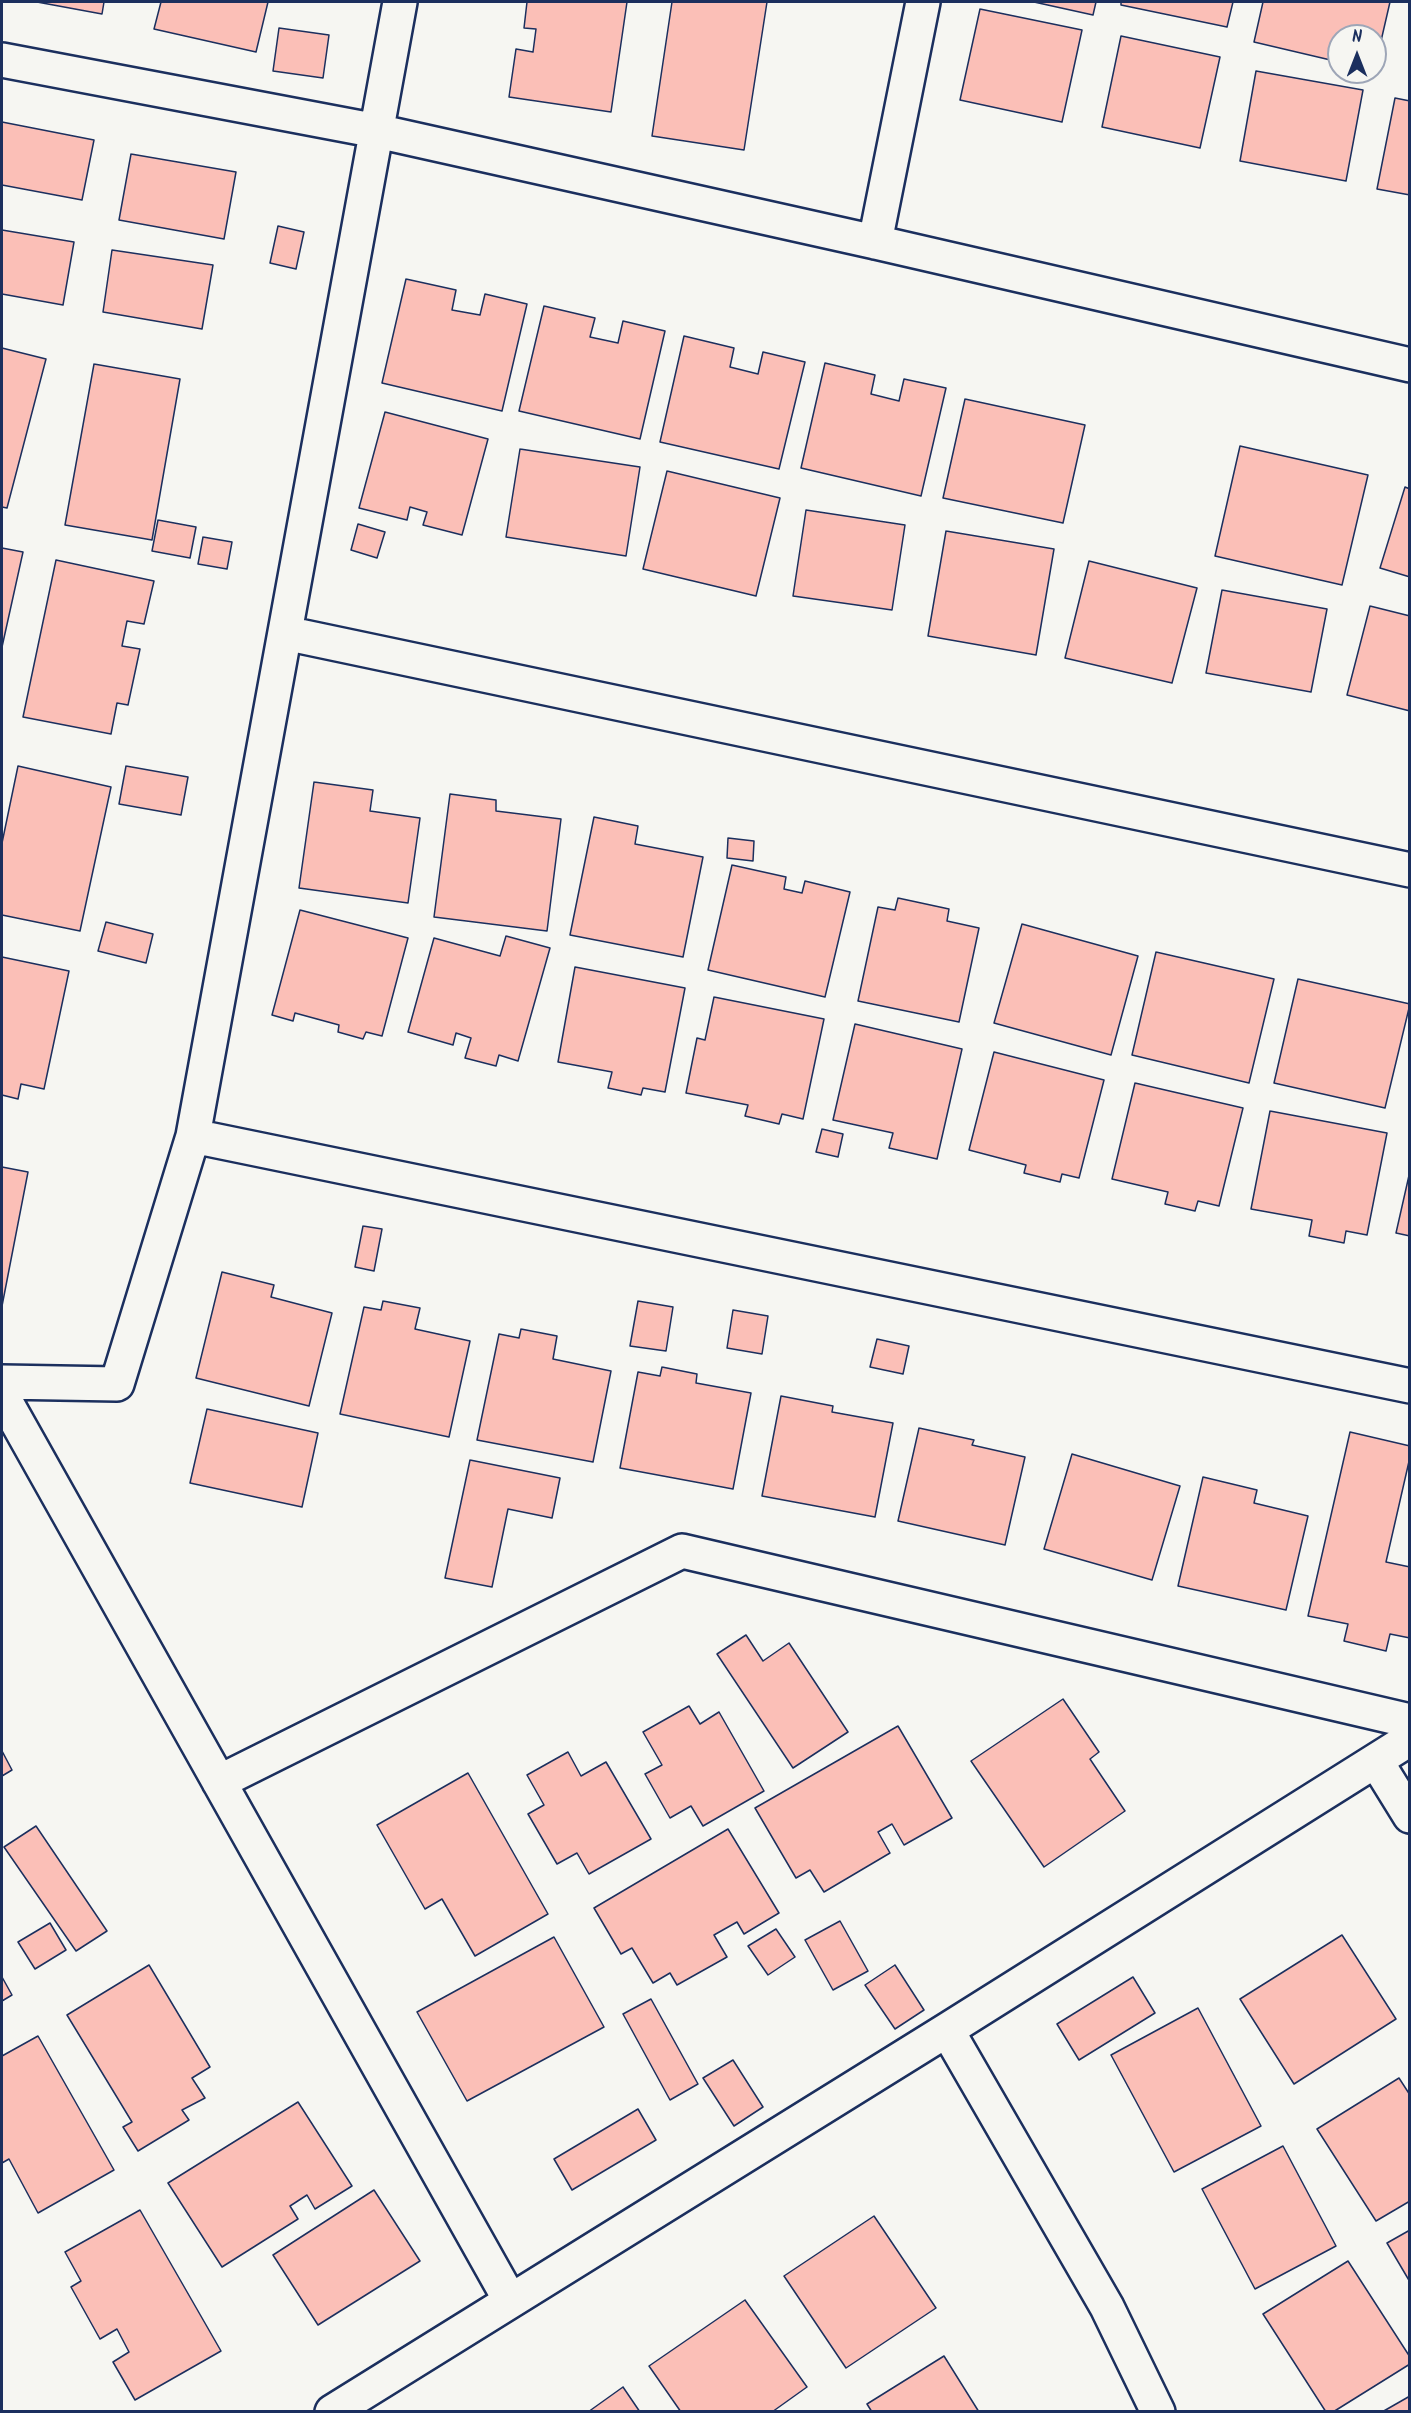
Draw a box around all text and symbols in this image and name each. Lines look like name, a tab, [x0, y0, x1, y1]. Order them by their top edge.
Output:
north arrow	[1327, 24, 1387, 84]
text: N	[1352, 25, 1362, 50]

